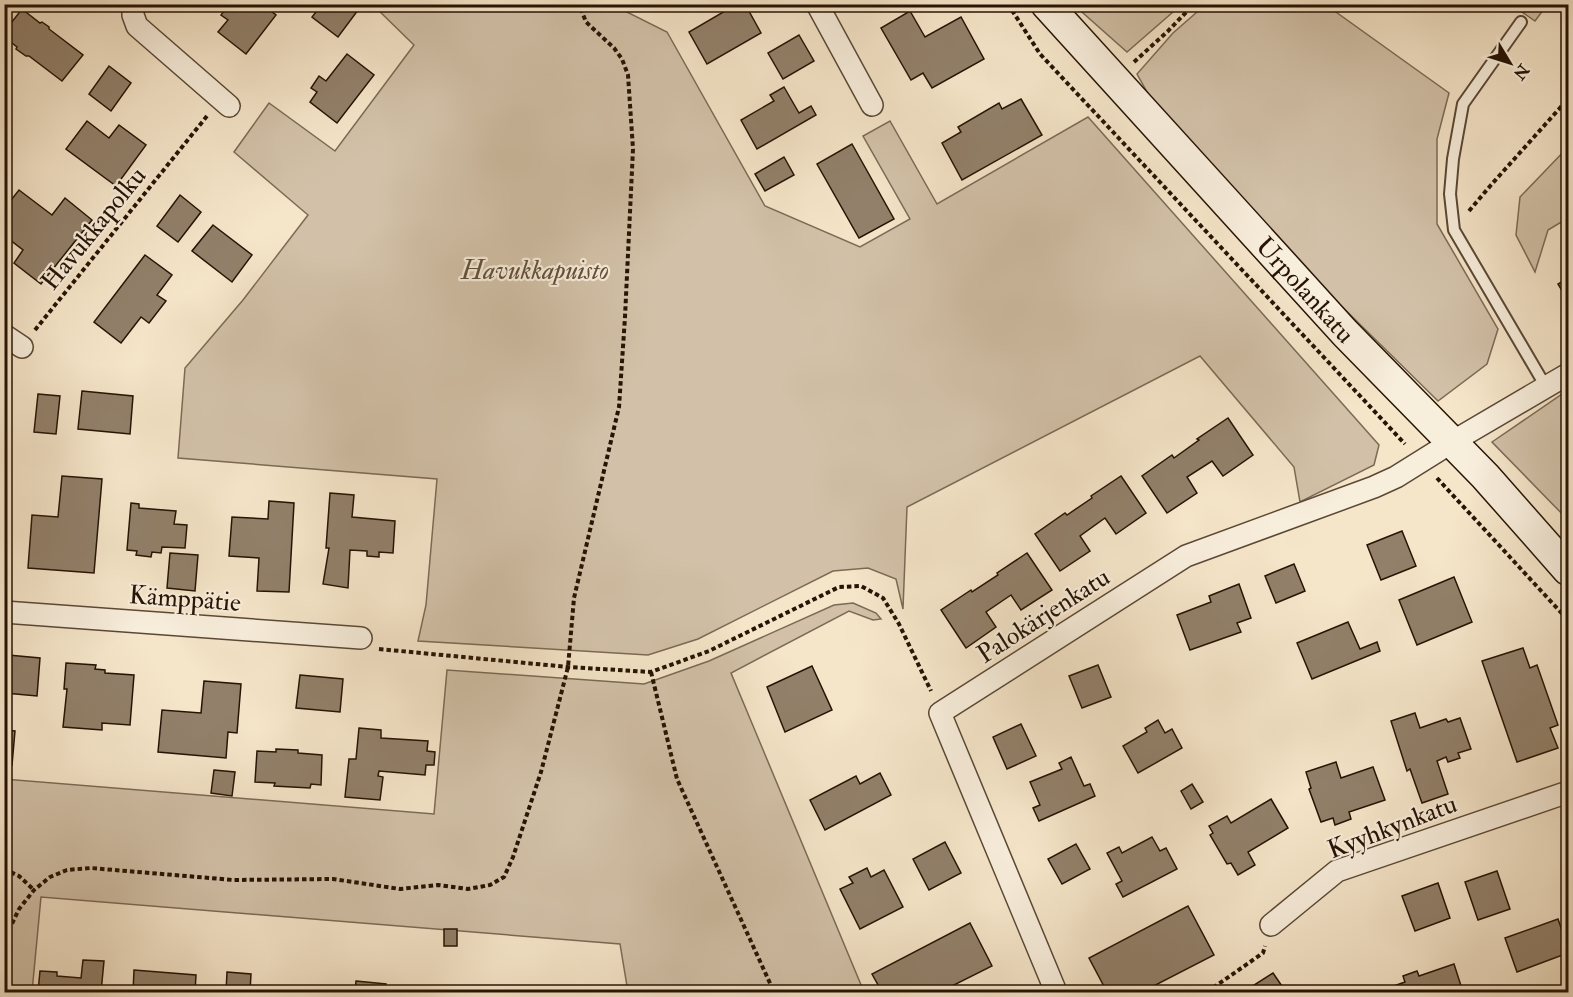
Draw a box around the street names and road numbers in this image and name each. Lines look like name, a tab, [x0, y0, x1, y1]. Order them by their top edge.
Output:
street label: Havukkapolku	[34, 161, 154, 297]
street label: Urpolankatu	[1249, 231, 1361, 350]
street label: Palokärjenkatu	[971, 561, 1116, 671]
street label: Kämppätie	[128, 579, 242, 620]
street label: Kyyhkynkatu	[1323, 788, 1461, 866]

